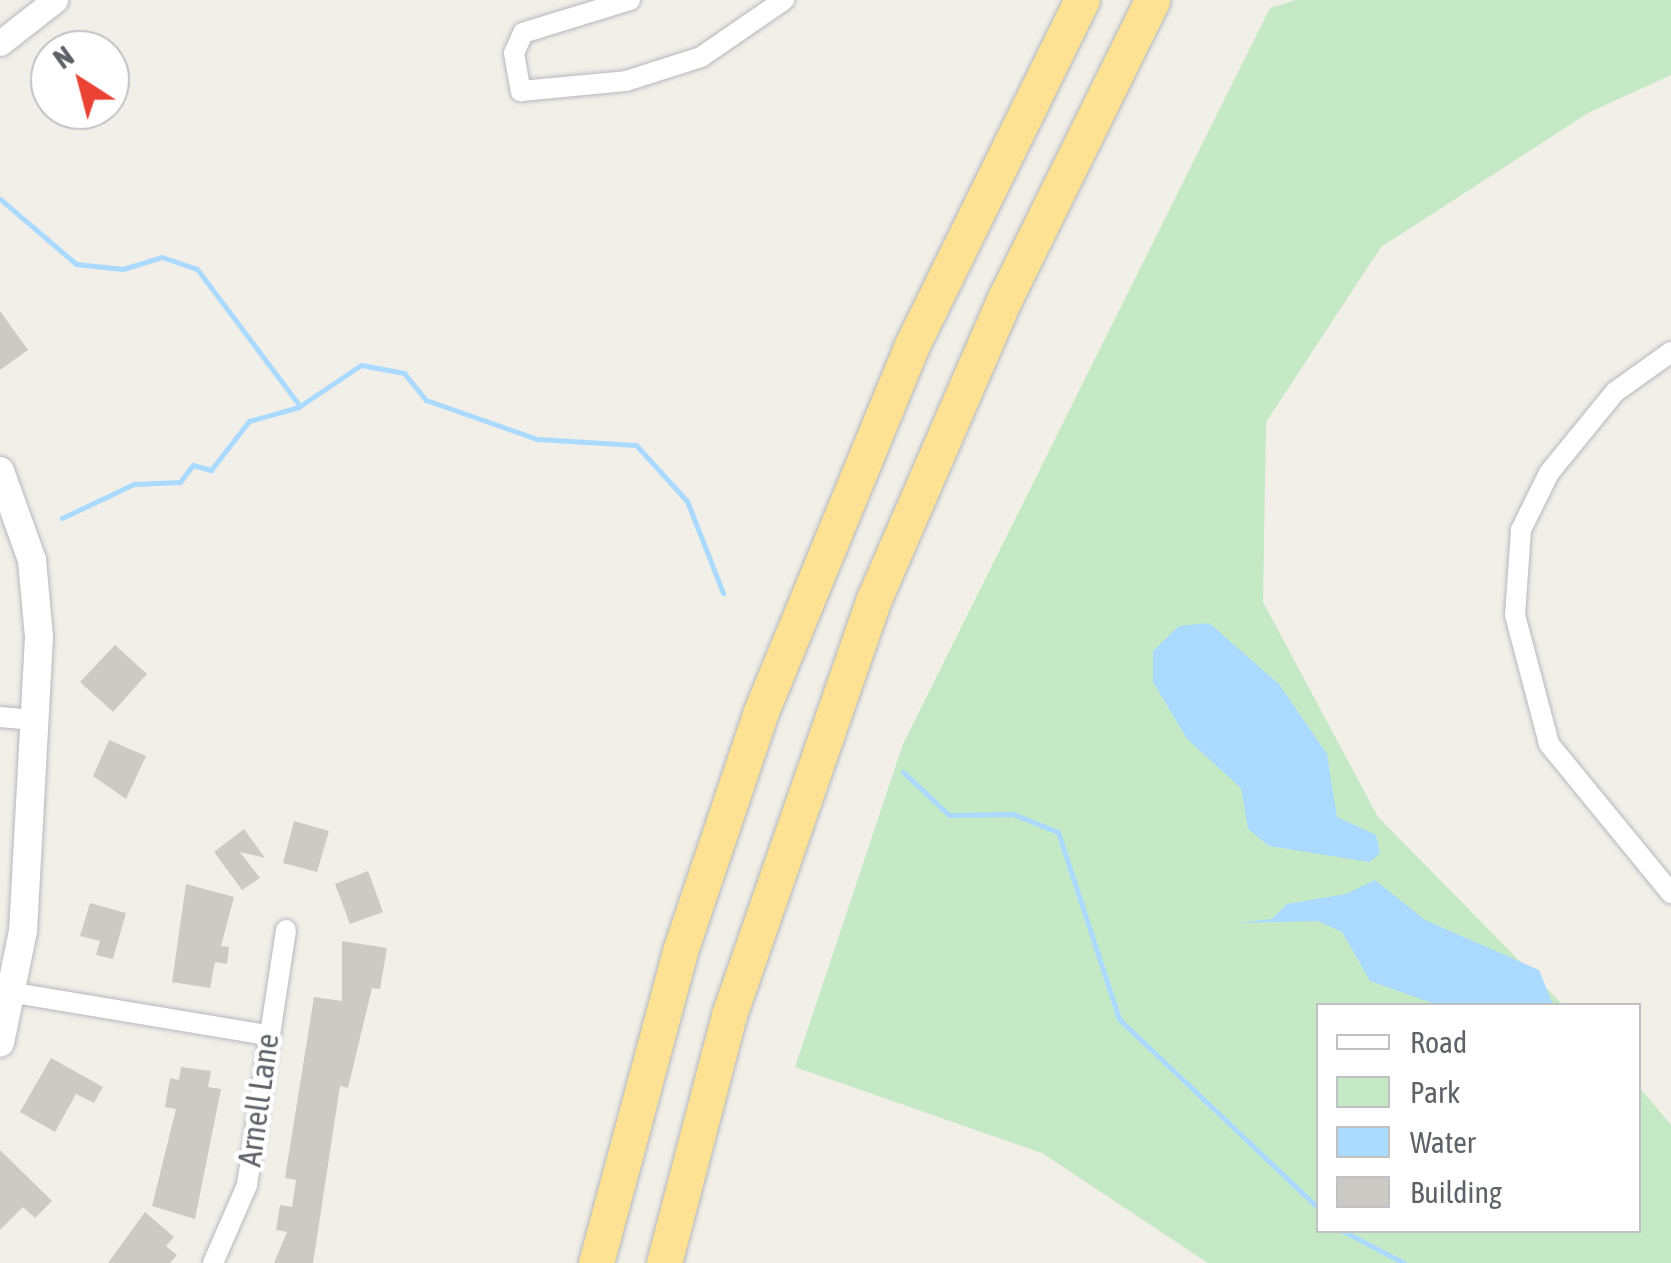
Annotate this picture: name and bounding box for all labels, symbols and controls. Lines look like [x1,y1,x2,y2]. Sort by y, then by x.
north arrow [30,30,130,130]
text: N [47,40,80,75]
legend [1316,1003,1641,1233]
text: Road [1410,1025,1467,1059]
street label: Arnell Lane [231,1031,287,1169]
text: Park [1410,1075,1460,1109]
text: Water [1410,1125,1476,1159]
text: Building [1410,1175,1502,1209]

